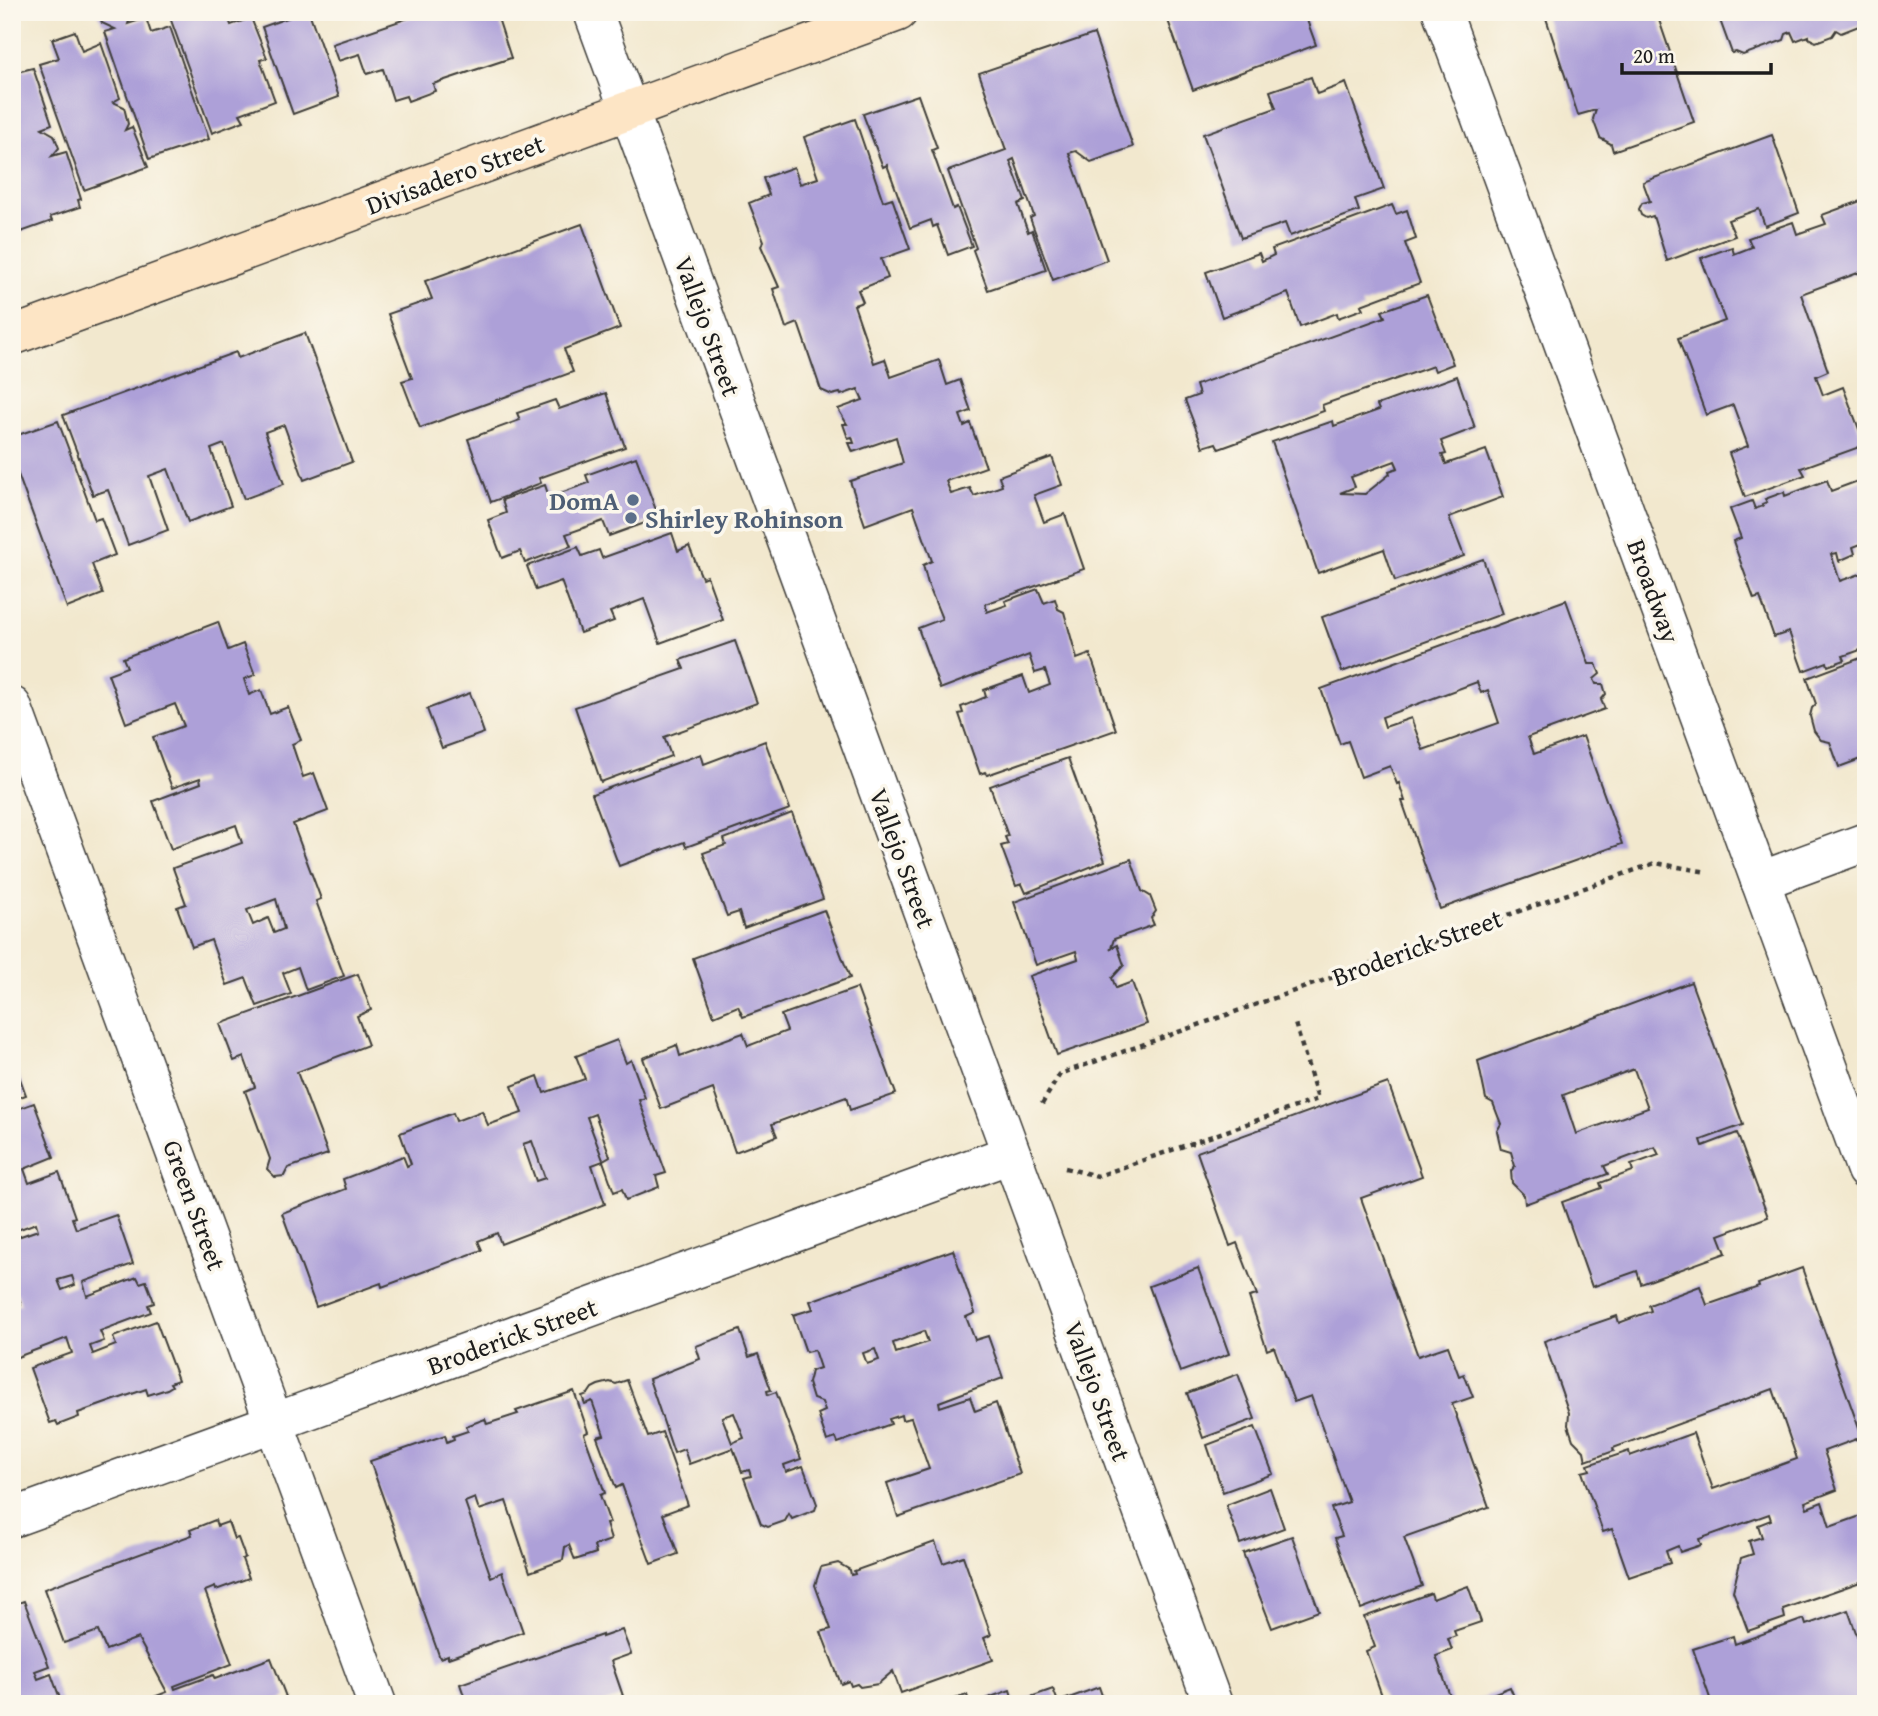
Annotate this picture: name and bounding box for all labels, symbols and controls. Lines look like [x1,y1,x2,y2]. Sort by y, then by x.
scale bar [1622,32,1771,76]
text: 20 m [1633,40,1675,71]
street label: Divisadero Street [360,124,550,224]
street label: Vallejo Street [665,251,751,401]
place label: DomA [549,481,619,520]
marker: DomA [625,492,641,508]
place label: Shirley Rohinson [645,499,844,538]
marker: Shirley Rohinson [623,510,639,526]
street label: Broadway [1617,534,1691,648]
street label: Vallejo Street [860,783,946,933]
street label: Broderick Street [1327,898,1507,996]
street label: Green Street [153,1134,237,1276]
street label: Broderick Street [422,1287,602,1385]
street label: Vallejo Street [1055,1316,1141,1466]

